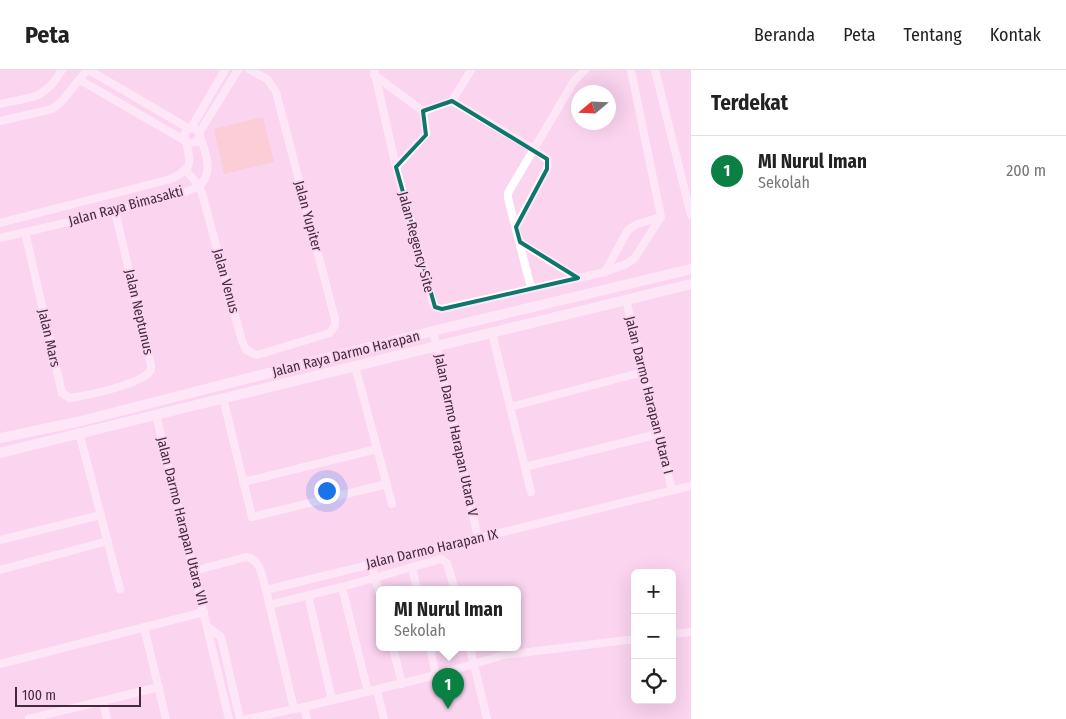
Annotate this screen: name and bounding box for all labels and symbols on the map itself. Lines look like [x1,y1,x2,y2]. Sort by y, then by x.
north arrow [571,85,616,130]
street label: Jalan Yupiter [290,179,326,253]
street label: Jalan Raya Bimasakti [67,183,185,229]
street label: Jalan Regency Site [394,190,438,294]
street label: Jalan Venus [209,247,243,315]
street label: Jalan Neptunus [121,268,157,356]
street label: Jalan Mars [34,307,64,369]
street label: Jalan Darmo Harapan Utara I [621,314,677,476]
street label: Jalan Raya Darmo Harapan [270,327,422,381]
street label: Jalan Darmo Harapan Utara V [430,352,482,519]
street label: Jalan Darmo Harapan Utara VII [153,435,211,607]
your location [314,478,340,504]
street label: Jalan Darmo Harapan IX [364,526,500,572]
pin: 1 [432,668,464,709]
scale bar [15,684,141,707]

